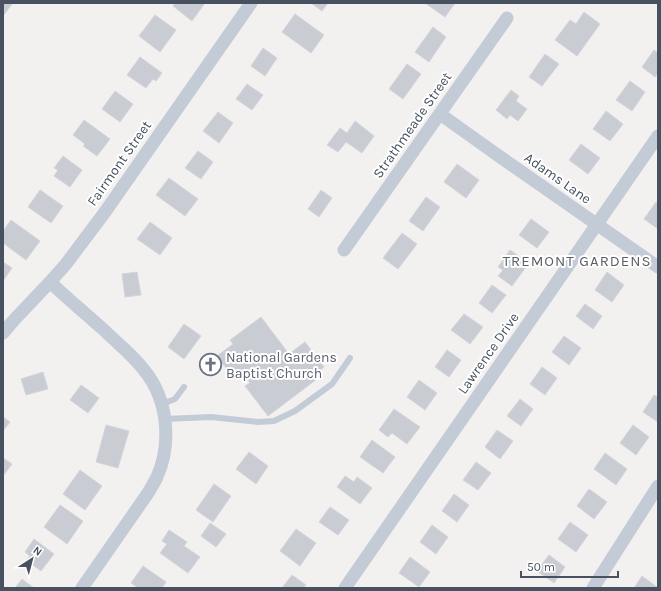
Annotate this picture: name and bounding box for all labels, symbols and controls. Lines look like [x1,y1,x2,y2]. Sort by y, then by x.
street label: Strathmeade Street [369,69,455,182]
street label: Fairmont Street [84,117,155,209]
street label: Adams Lane [521,149,594,208]
district label: TREMONT GARDENS [503,252,651,270]
street label: Lawrence Drive [454,309,523,397]
place label: National Gardens Baptist Church [226,349,337,382]
church icon: National Gardens Baptist Church [198,352,224,378]
north arrow [12,539,52,579]
text: N [31,544,45,559]
scale bar [521,553,618,579]
text: 50 m [527,560,555,574]

